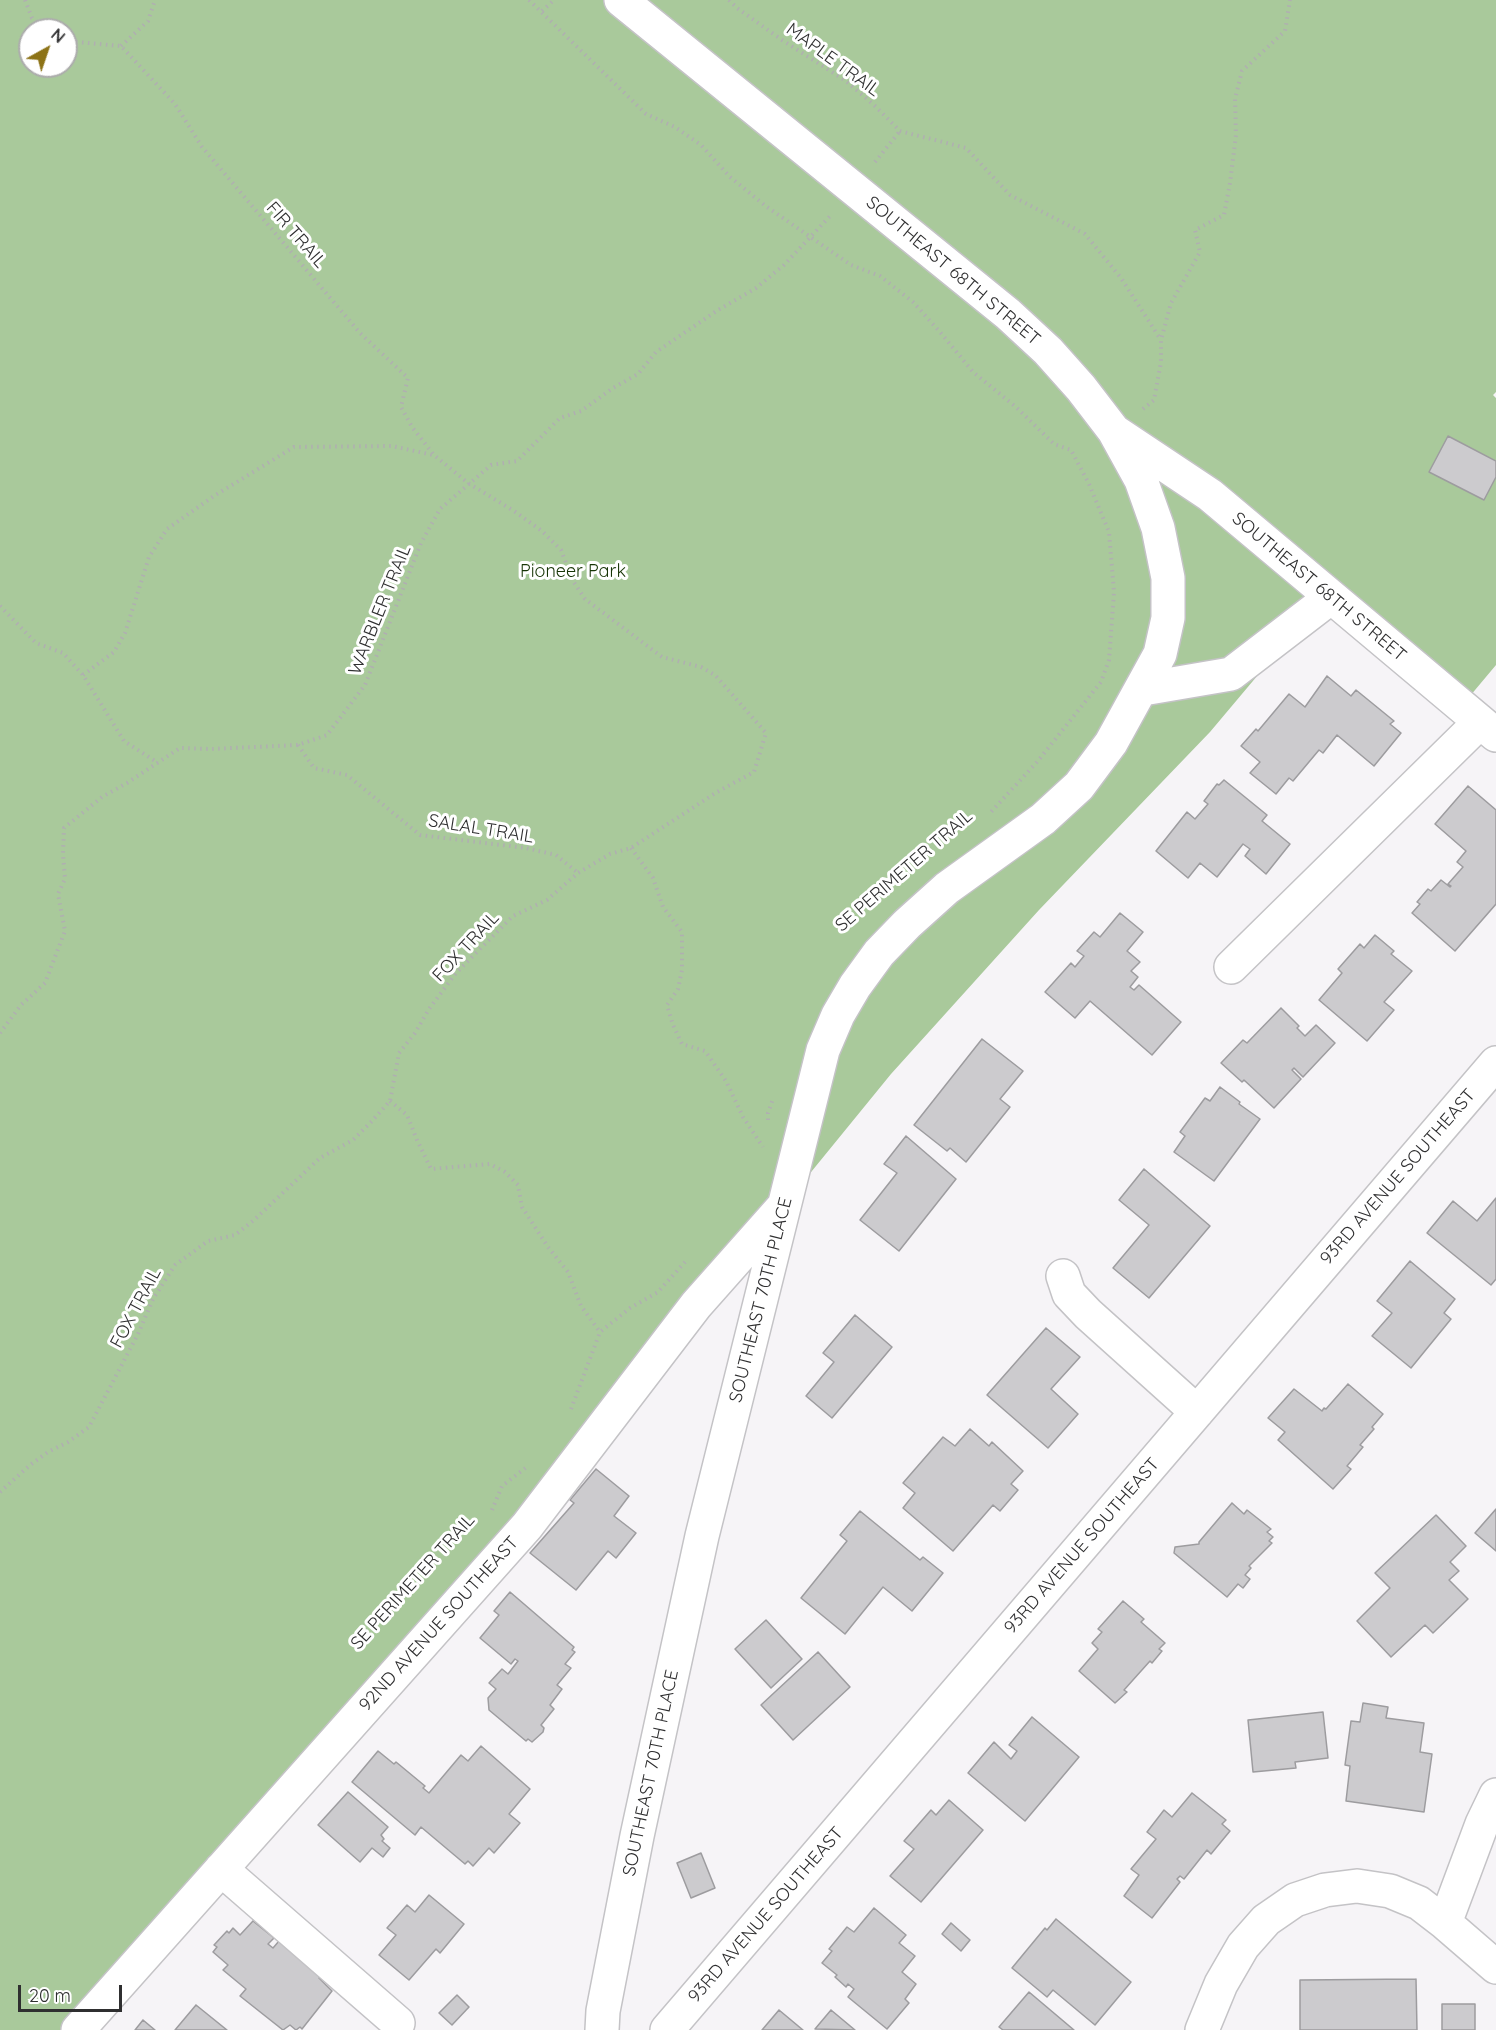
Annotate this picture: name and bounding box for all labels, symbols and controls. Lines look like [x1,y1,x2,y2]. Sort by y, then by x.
north arrow [18,18,78,78]
street label: MAPLE TRAIL [782,19,884,101]
text: N [47,24,69,47]
street label: SOUTHEAST 68TH STREET [861,192,1045,350]
street label: FIR TRAIL [262,198,330,272]
street label: SOUTHEAST 68TH STREET [1227,508,1411,666]
street label: WARBLER TRAIL [344,542,416,678]
park label: Pioneer Park [520,561,626,583]
street label: SE PERIMETER TRAIL [831,806,977,936]
street label: SALAL TRAIL [427,810,535,848]
street label: FOX TRAIL [428,908,504,986]
street label: 93RD AVENUE SOUTHEAST [1316,1085,1480,1269]
street label: SOUTHEAST 70TH PLACE [725,1195,797,1405]
street label: FOX TRAIL [106,1264,166,1352]
street label: 93RD AVENUE SOUTHEAST [1000,1454,1164,1638]
street label: SE PERIMETER TRAIL [347,1510,479,1654]
street label: 92ND AVENUE SOUTHEAST [355,1532,523,1716]
street label: SOUTHEAST 70TH PLACE [619,1668,683,1878]
street label: 93RD AVENUE SOUTHEAST [684,1823,848,2007]
scale bar [21,1973,124,2011]
text: 20 m [29,1984,71,2007]

